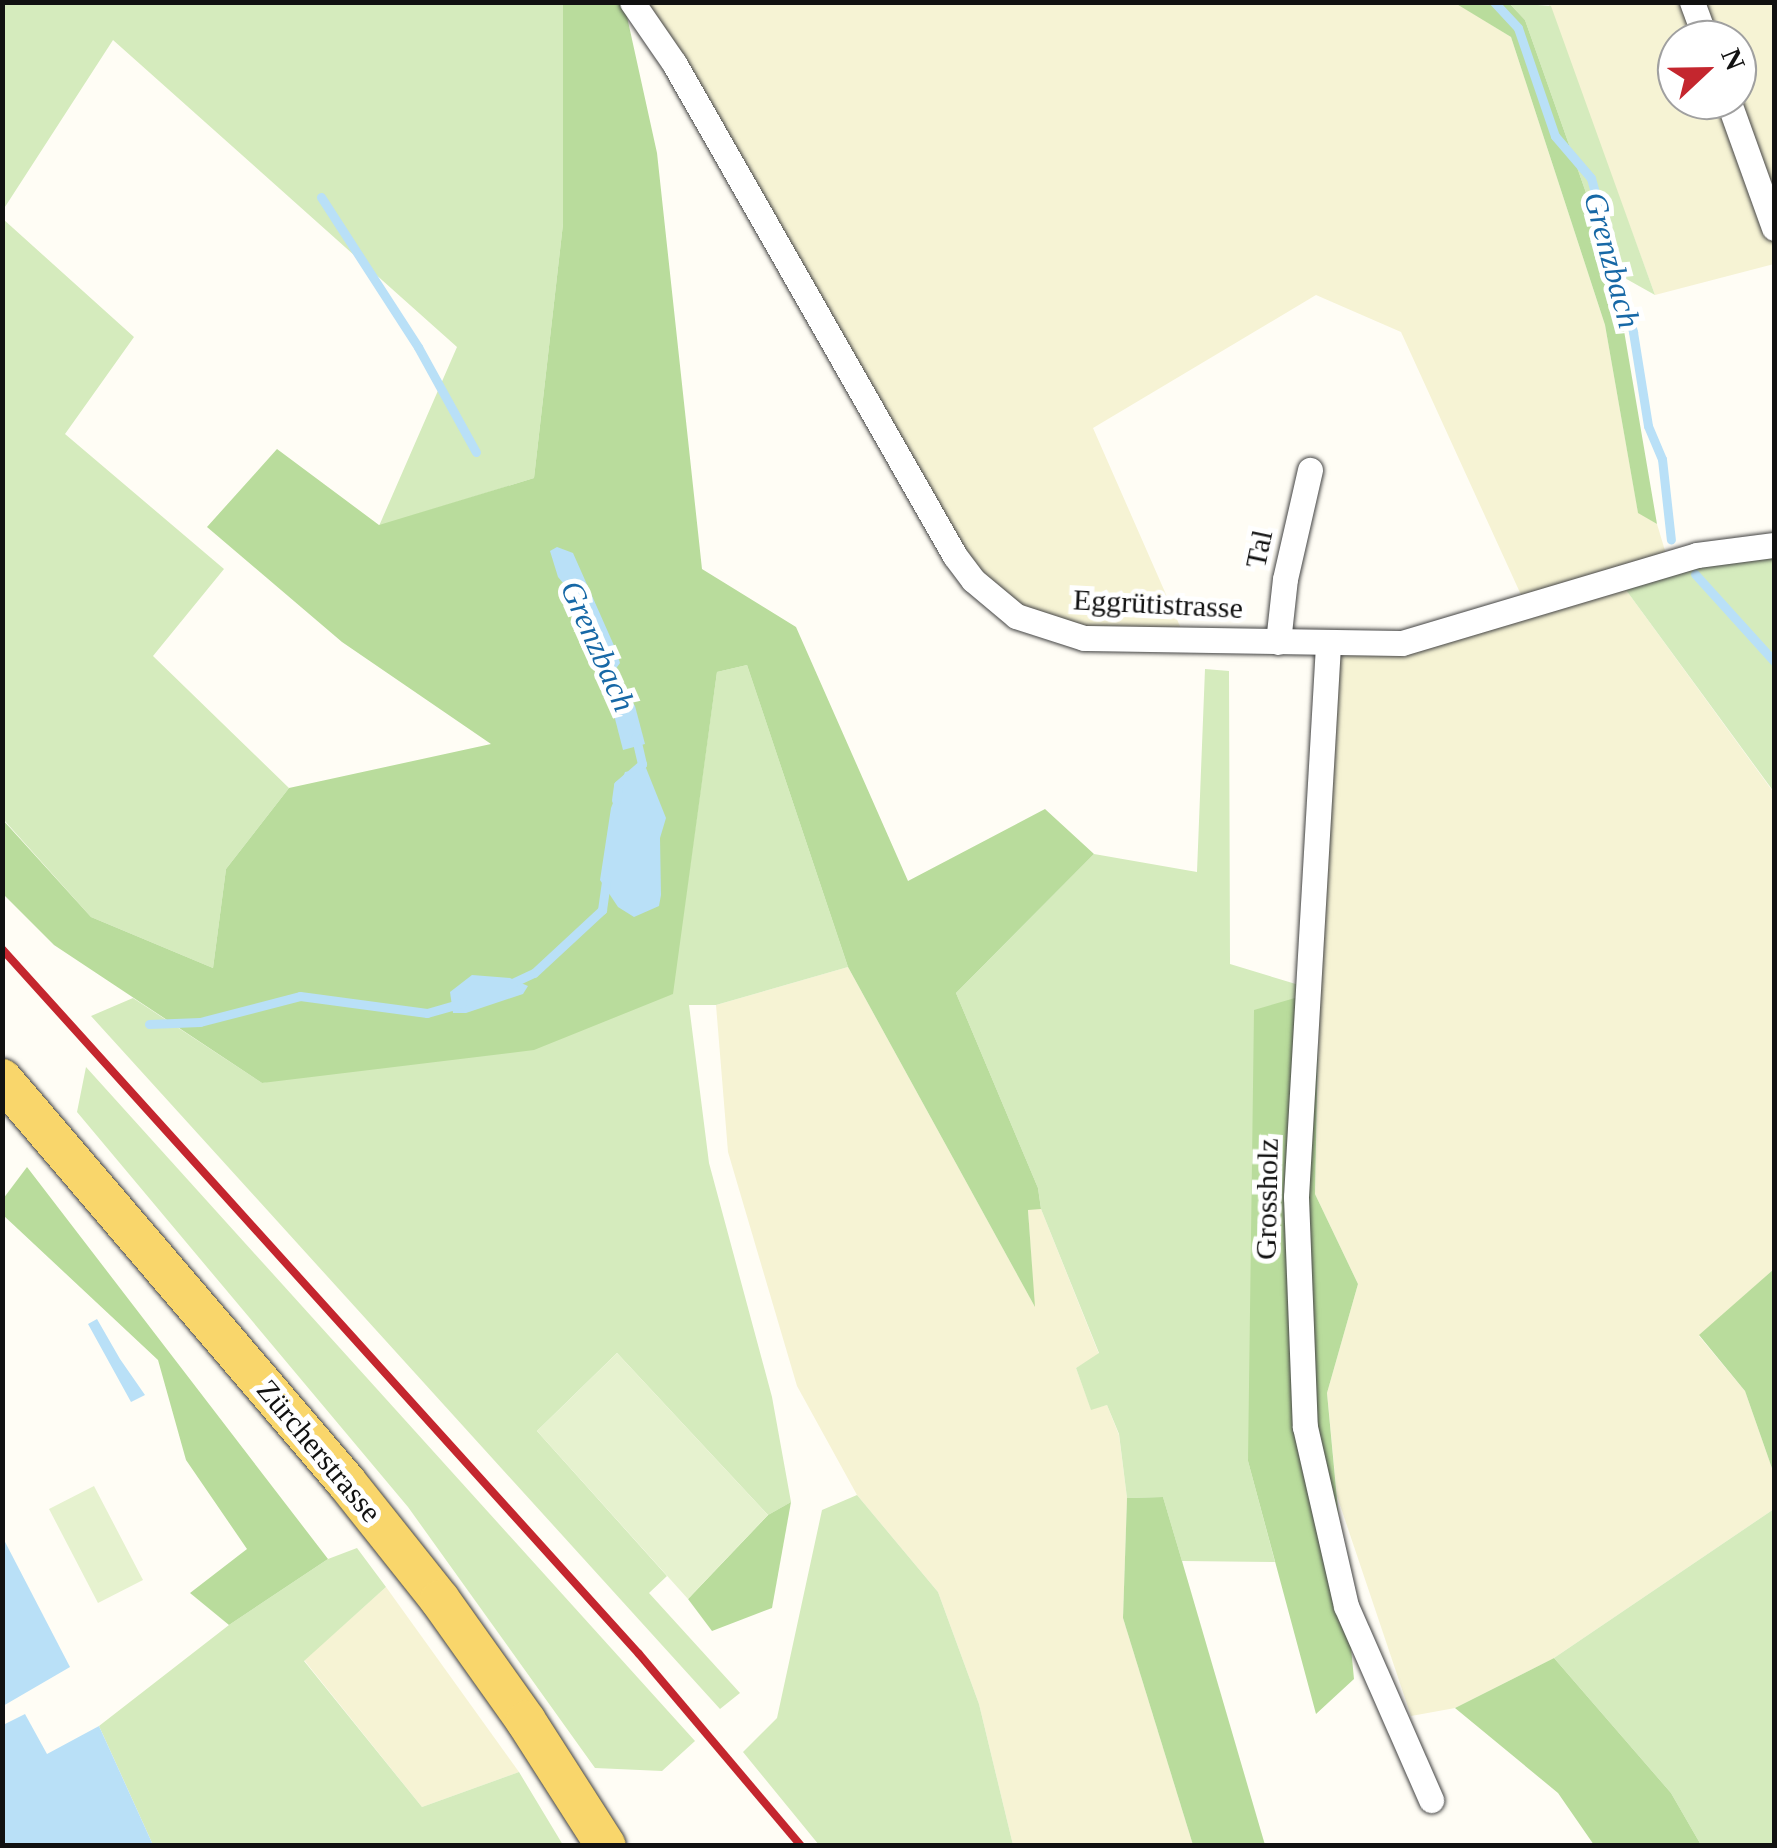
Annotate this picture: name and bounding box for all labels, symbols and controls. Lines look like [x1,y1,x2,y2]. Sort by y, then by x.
north arrow [1657,20,1757,120]
text: N [1715,44,1752,75]
water label: Grenzbach [1575,188,1649,332]
street label: Tal [1237,527,1281,571]
water label: Grenzbach [552,575,644,717]
street label: Eggrütistrasse [1072,582,1244,626]
street label: Grossholz [1248,1138,1286,1260]
street label: Zürcherstrasse [249,1372,389,1530]

